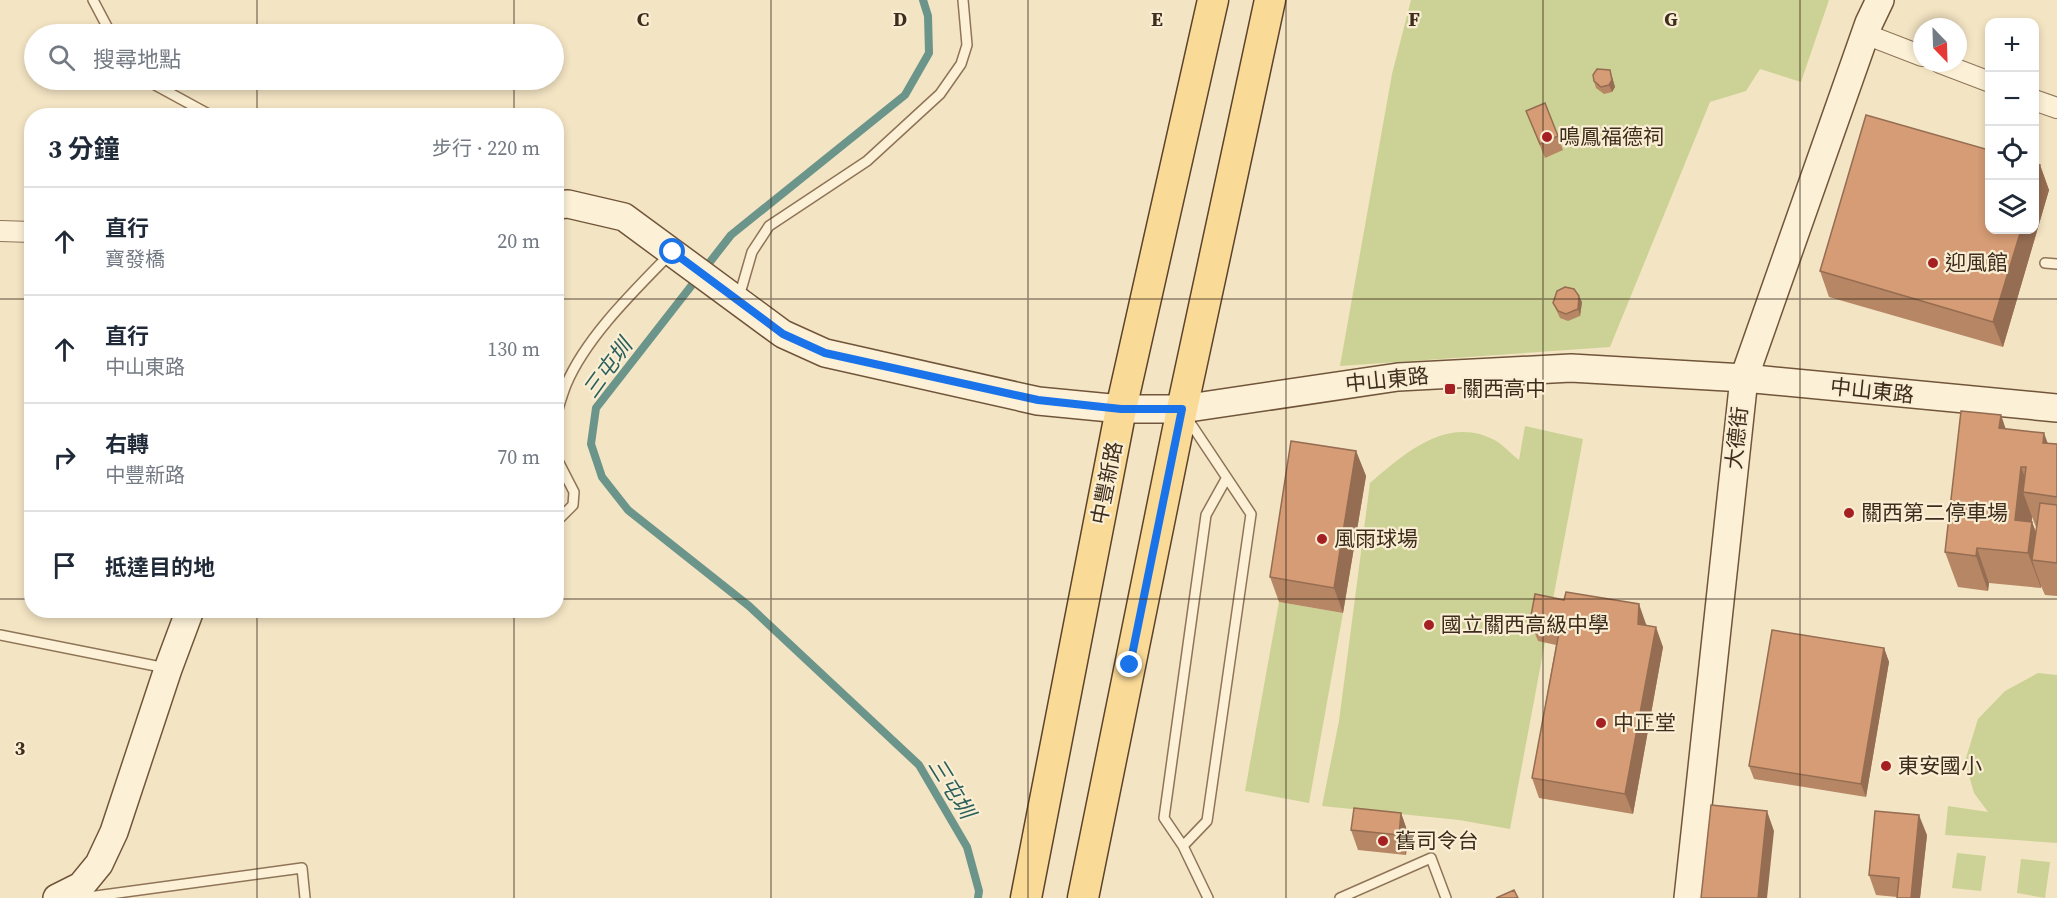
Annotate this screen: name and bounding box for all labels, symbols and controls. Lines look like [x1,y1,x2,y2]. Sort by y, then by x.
text: C [637,5,649,33]
text: D [893,5,907,33]
text: E [1151,5,1163,33]
text: F [1408,5,1420,33]
text: G [1664,5,1678,33]
north arrow [1913,18,1967,72]
map controls [1985,18,2039,234]
button: + [1985,18,2039,72]
search box [24,24,564,90]
icon: search [45,41,78,74]
text: 搜尋地點 [93,44,181,74]
button: − [1985,72,2039,126]
place label: 鳴鳳福德祠 [1559,122,1664,151]
button: locate [1985,126,2039,180]
marker: 鳴鳳福德祠 [1540,130,1554,144]
text: 3 分鐘 [48,131,120,167]
text: 步行 · 220 m [432,134,540,162]
button: layers [1985,180,2039,234]
text: 直行 [105,213,149,243]
icon: ahead [48,225,81,258]
text: 20 m [497,227,540,255]
route start [659,238,685,264]
text: 寶發橋 [105,245,165,273]
place label: 迎風館 [1945,248,2008,277]
marker: 迎風館 [1926,256,1940,270]
text: 直行 [105,321,149,351]
water label: 三屯圳 [575,330,640,404]
icon: ahead [48,333,81,366]
text: 130 m [487,335,540,363]
text: 中山東路 [105,353,185,381]
street label: 中山東路 [1344,361,1430,398]
street label: 中山東路 [1829,372,1915,409]
place label: 關西高中 [1462,374,1546,403]
marker: 關西高中 [1443,382,1457,396]
street label: 大德街 [1719,405,1754,471]
text: 右轉 [105,429,149,459]
street label: 中豐新路 [1084,439,1129,527]
icon: right [48,441,81,474]
text: 70 m [497,443,540,471]
text: 中豐新路 [105,461,185,489]
place label: 關西第二停車場 [1861,498,2008,527]
marker: 關西第二停車場 [1842,506,1856,520]
place label: 風雨球場 [1334,524,1418,553]
marker: 風雨球場 [1315,532,1329,546]
icon: arrive [48,549,81,582]
text: 抵達目的地 [105,552,215,582]
place label: 國立關西高級中學 [1441,610,1609,639]
marker: 國立關西高級中學 [1422,618,1436,632]
route end [1116,651,1142,677]
place label: 中正堂 [1613,708,1676,737]
marker: 中正堂 [1594,716,1608,730]
text: 3 [15,734,26,762]
place label: 東安國小 [1898,751,1982,780]
water label: 三屯圳 [922,752,984,826]
marker: 東安國小 [1879,759,1893,773]
place label: 舊司令台 [1395,826,1479,855]
marker: 舊司令台 [1376,834,1390,848]

